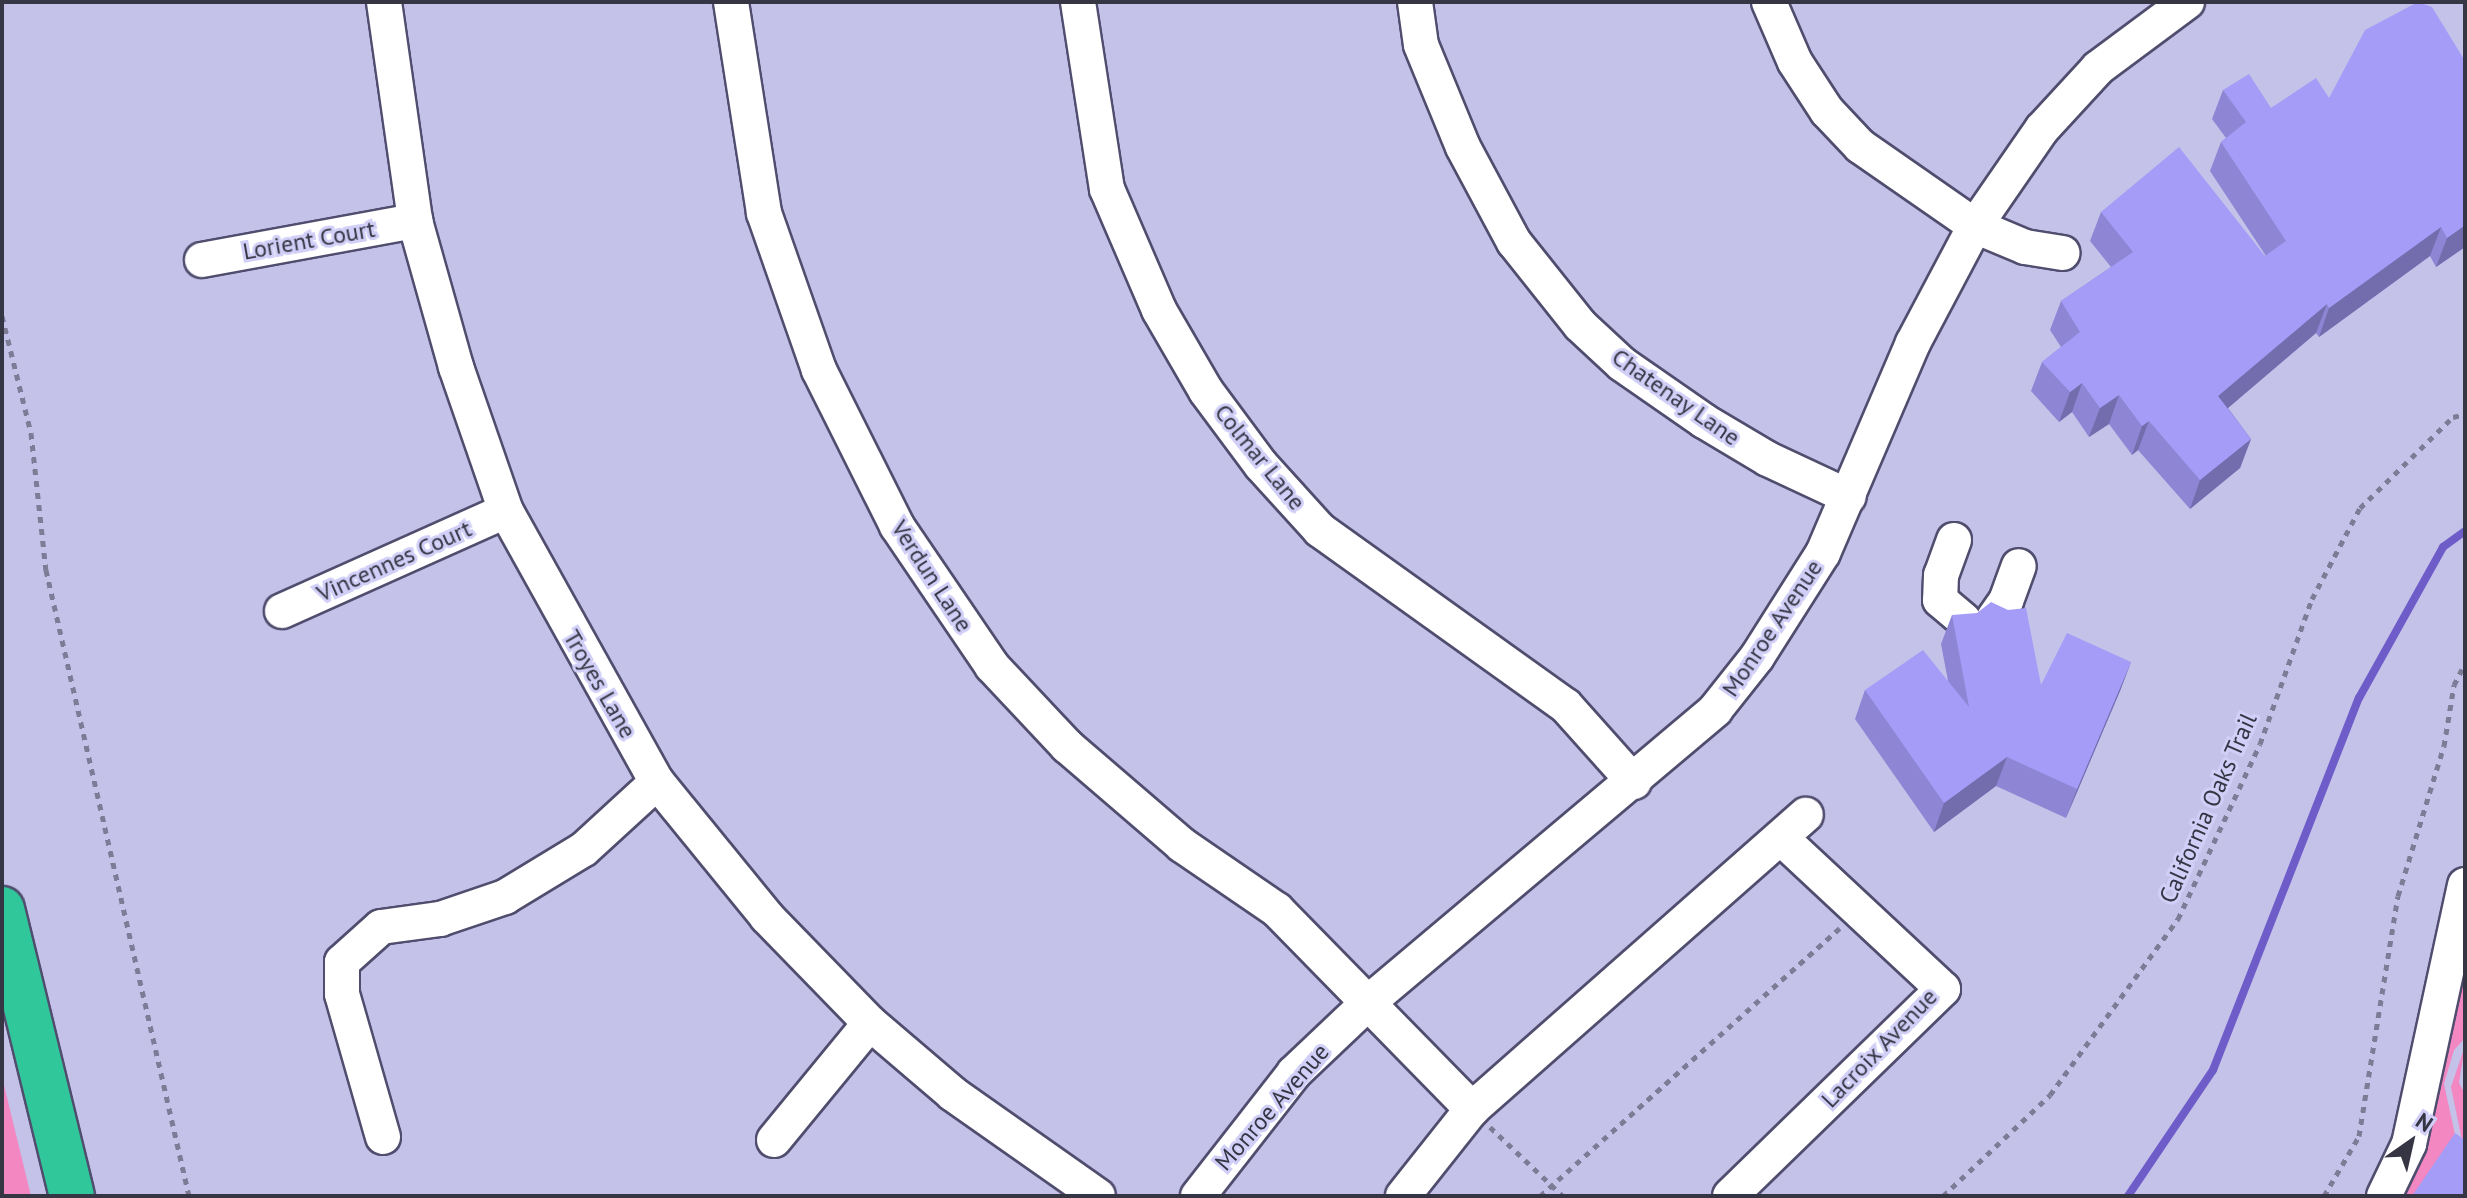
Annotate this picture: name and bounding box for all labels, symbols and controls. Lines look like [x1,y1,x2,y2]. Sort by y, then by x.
street label: Lorient Court [241,214,377,266]
street label: Chatenay Lane [1606,342,1746,452]
street label: Colmar Lane [1209,398,1311,516]
street label: Vincennes Court [312,514,476,608]
street label: Verdun Lane [885,515,979,637]
street label: Monroe Avenue [1715,554,1829,702]
street label: Troyes Lane [557,625,643,743]
street label: California Oaks Trail [2153,708,2263,908]
street label: Lacroix Avenue [1815,982,1943,1114]
street label: Monroe Avenue [1209,1037,1335,1177]
north arrow [2371,1102,2451,1182]
text: N [2411,1106,2438,1138]

